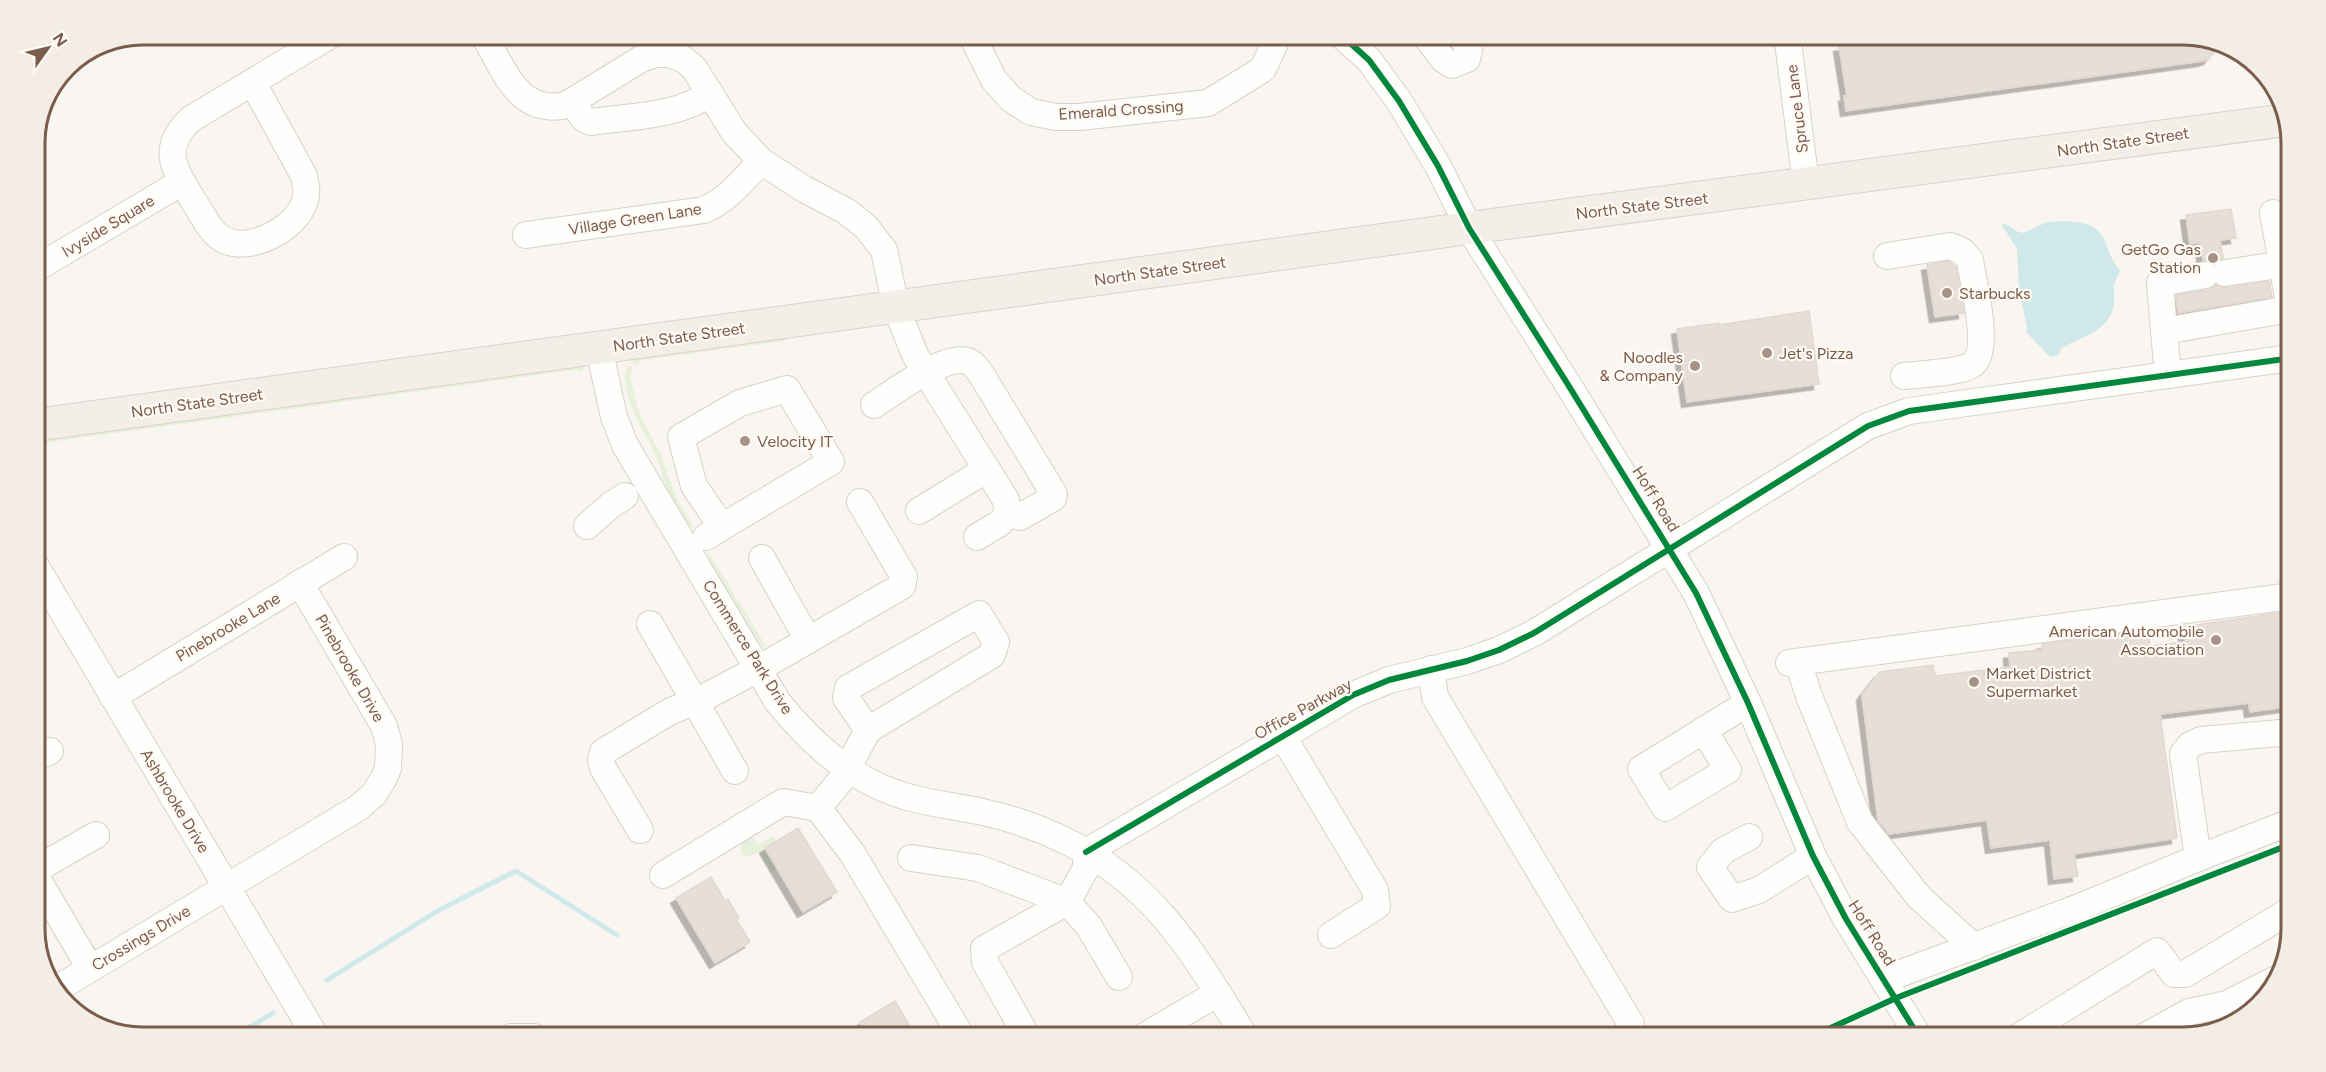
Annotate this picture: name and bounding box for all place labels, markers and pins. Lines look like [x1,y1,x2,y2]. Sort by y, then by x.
place label: GetGo Gas Station [2121,240,2201,277]
marker: GetGo Gas Station [2206,251,2220,265]
place label: Starbucks [1959,284,2031,303]
marker: Starbucks [1940,286,1954,300]
place label: Jet's Pizza [1779,344,1853,363]
marker: Jet's Pizza [1760,346,1774,360]
place label: Noodles & Company [1599,348,1684,385]
marker: Noodles & Company [1688,359,1702,373]
place label: Velocity IT [757,432,833,451]
marker: Velocity IT [738,434,752,448]
place label: American Automobile Association [2049,622,2204,659]
marker: American Automobile Association [2209,633,2223,647]
place label: Market District Supermarket [1986,664,2091,701]
marker: Market District Supermarket [1967,675,1981,689]

